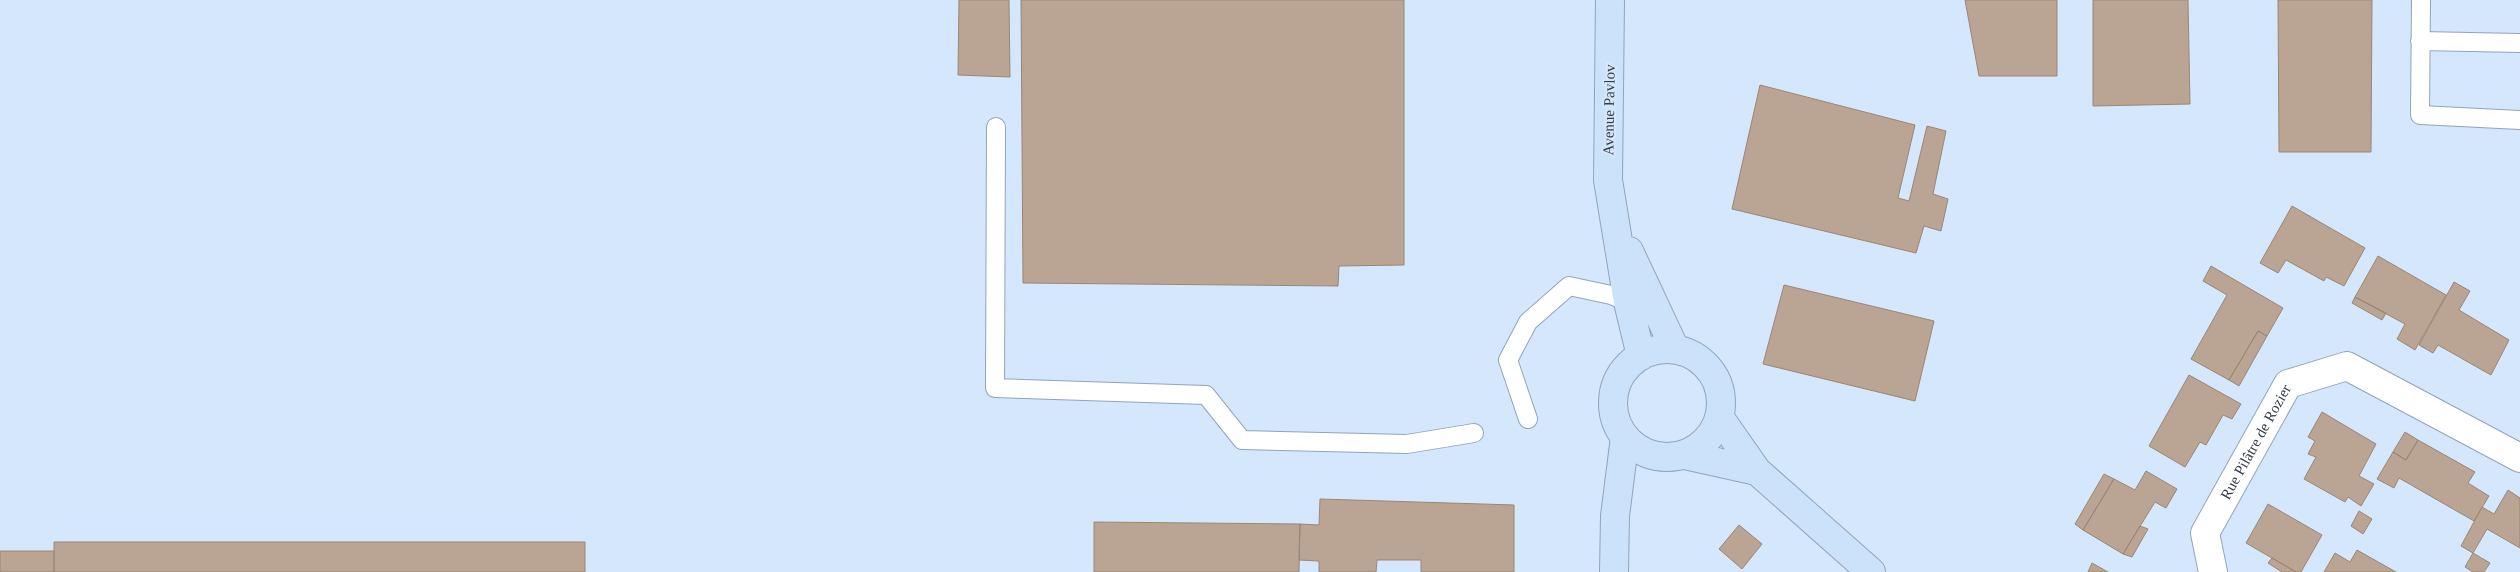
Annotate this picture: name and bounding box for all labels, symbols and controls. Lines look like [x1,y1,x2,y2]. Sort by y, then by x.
street label: Avenue Pavlov [1600,64,1618,156]
street label: Rue Pilâtre de Rozier [2217,382,2294,502]

